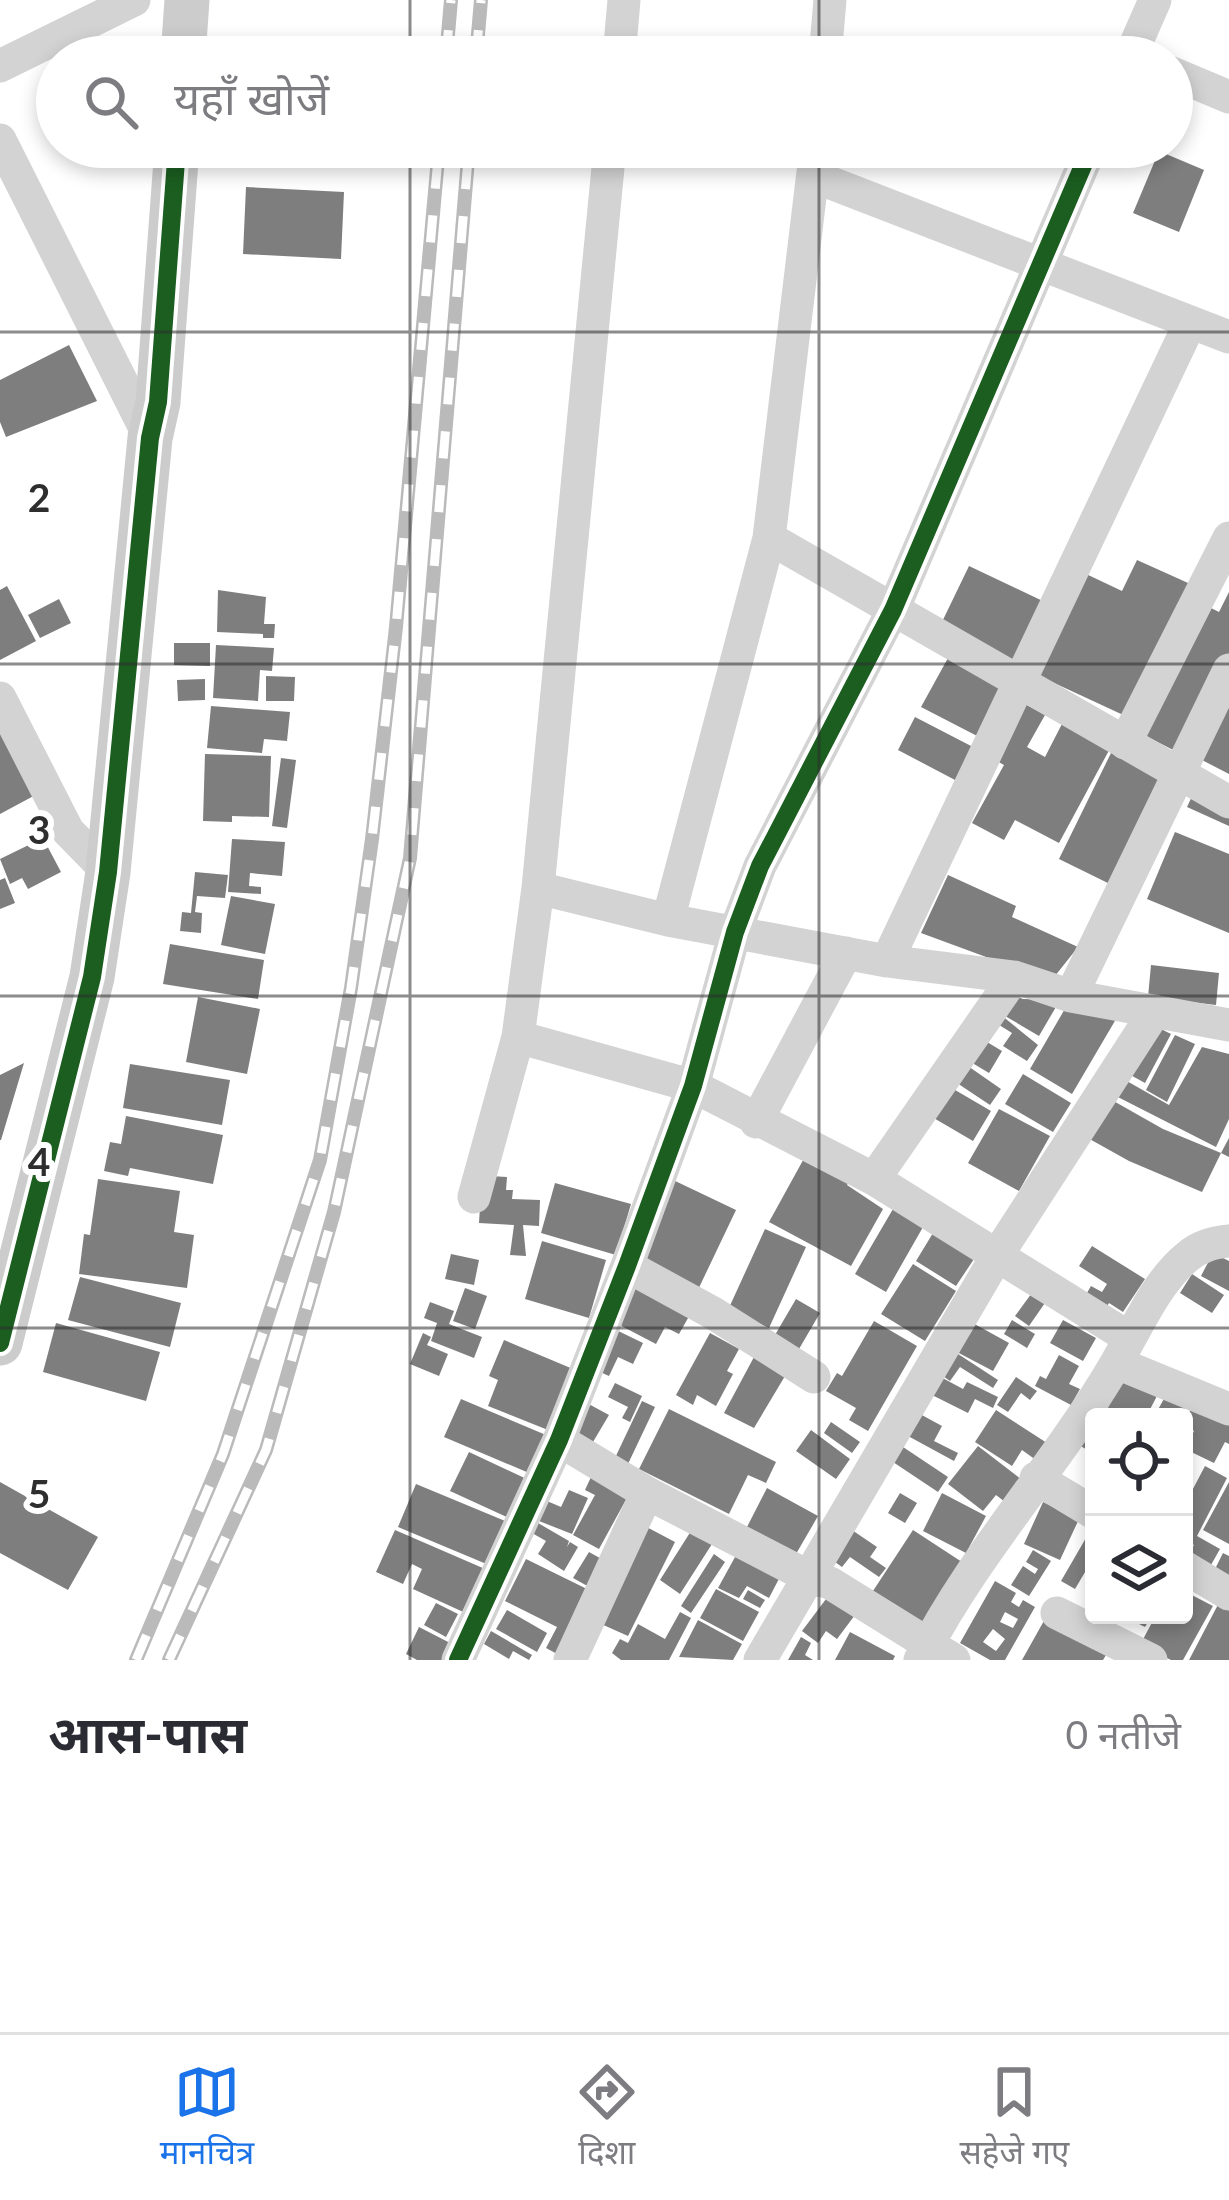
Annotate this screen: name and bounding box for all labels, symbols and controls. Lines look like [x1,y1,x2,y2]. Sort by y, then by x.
search box [36,36,1193,168]
icon: search [78,69,144,135]
text: यहाँ खोजें [174,71,329,125]
text: 2 [28,474,50,520]
text: 3 [28,806,50,852]
text: 4 [28,1138,50,1184]
map controls [1085,1408,1193,1624]
button: locate [1085,1408,1193,1516]
text: 5 [28,1470,50,1516]
button: layers [1085,1516,1193,1624]
text: आस-पास [48,1703,247,1764]
text: 0 नतीजे [1065,1711,1181,1757]
tab: मानचित्र [160,2059,254,2177]
tab: दिशा [574,2059,640,2177]
tab: सहेजे गए [960,2059,1069,2177]

